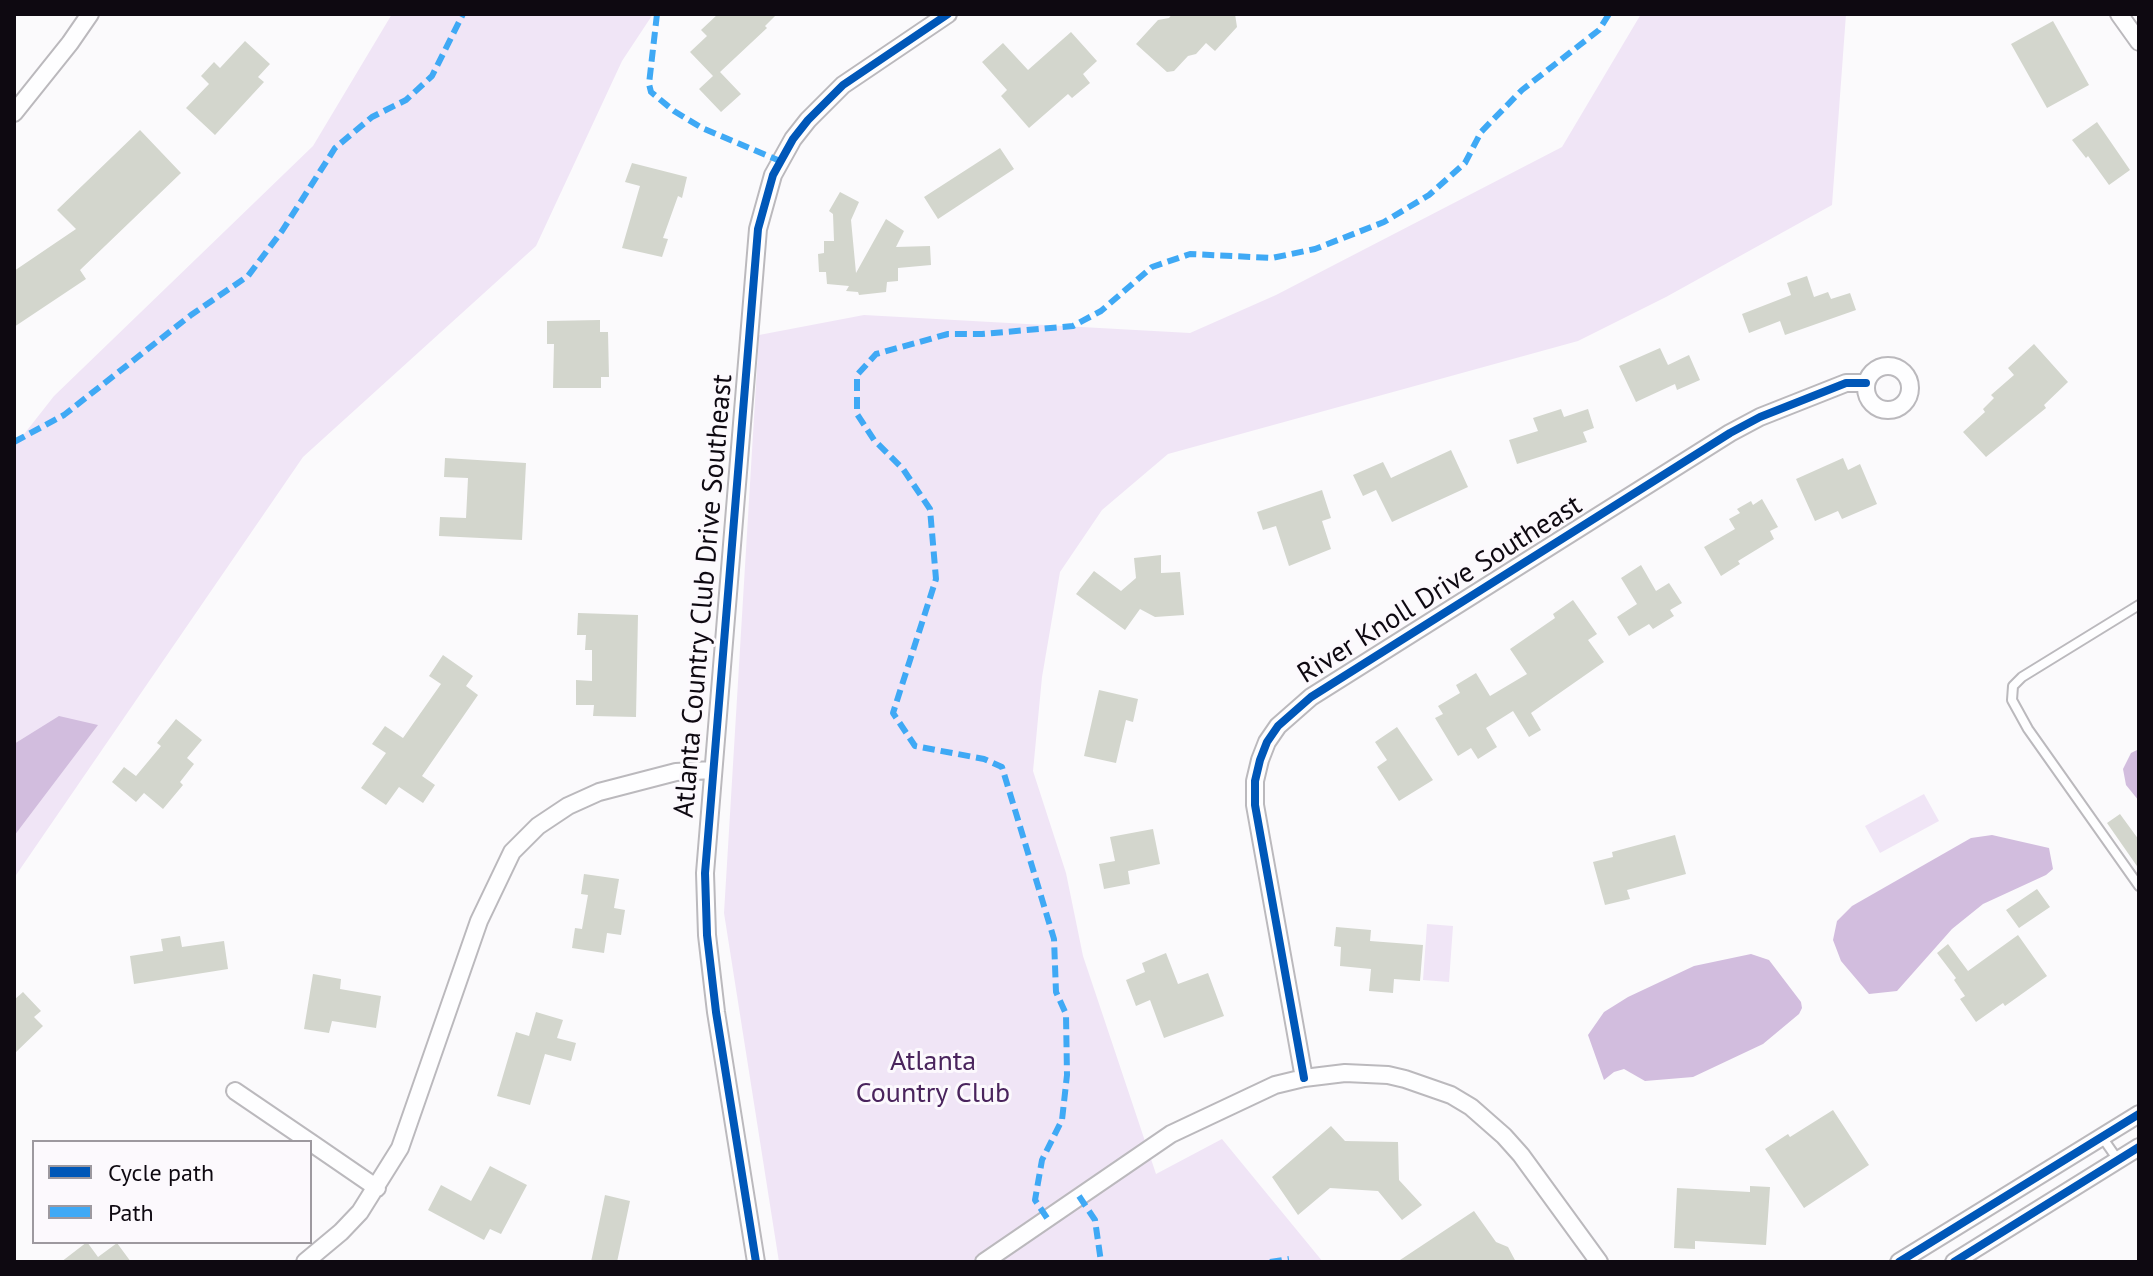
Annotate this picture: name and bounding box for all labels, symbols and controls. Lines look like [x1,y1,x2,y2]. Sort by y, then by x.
street label: Atlanta Country Club Drive Southeast [668,373,740,819]
street label: River Knoll Drive Southeast [1292,489,1588,691]
park label: Atlanta Country Club [856,1045,1010,1111]
legend [32,1140,312,1244]
text: Cycle path [108,1157,214,1188]
text: Path [108,1197,154,1228]

